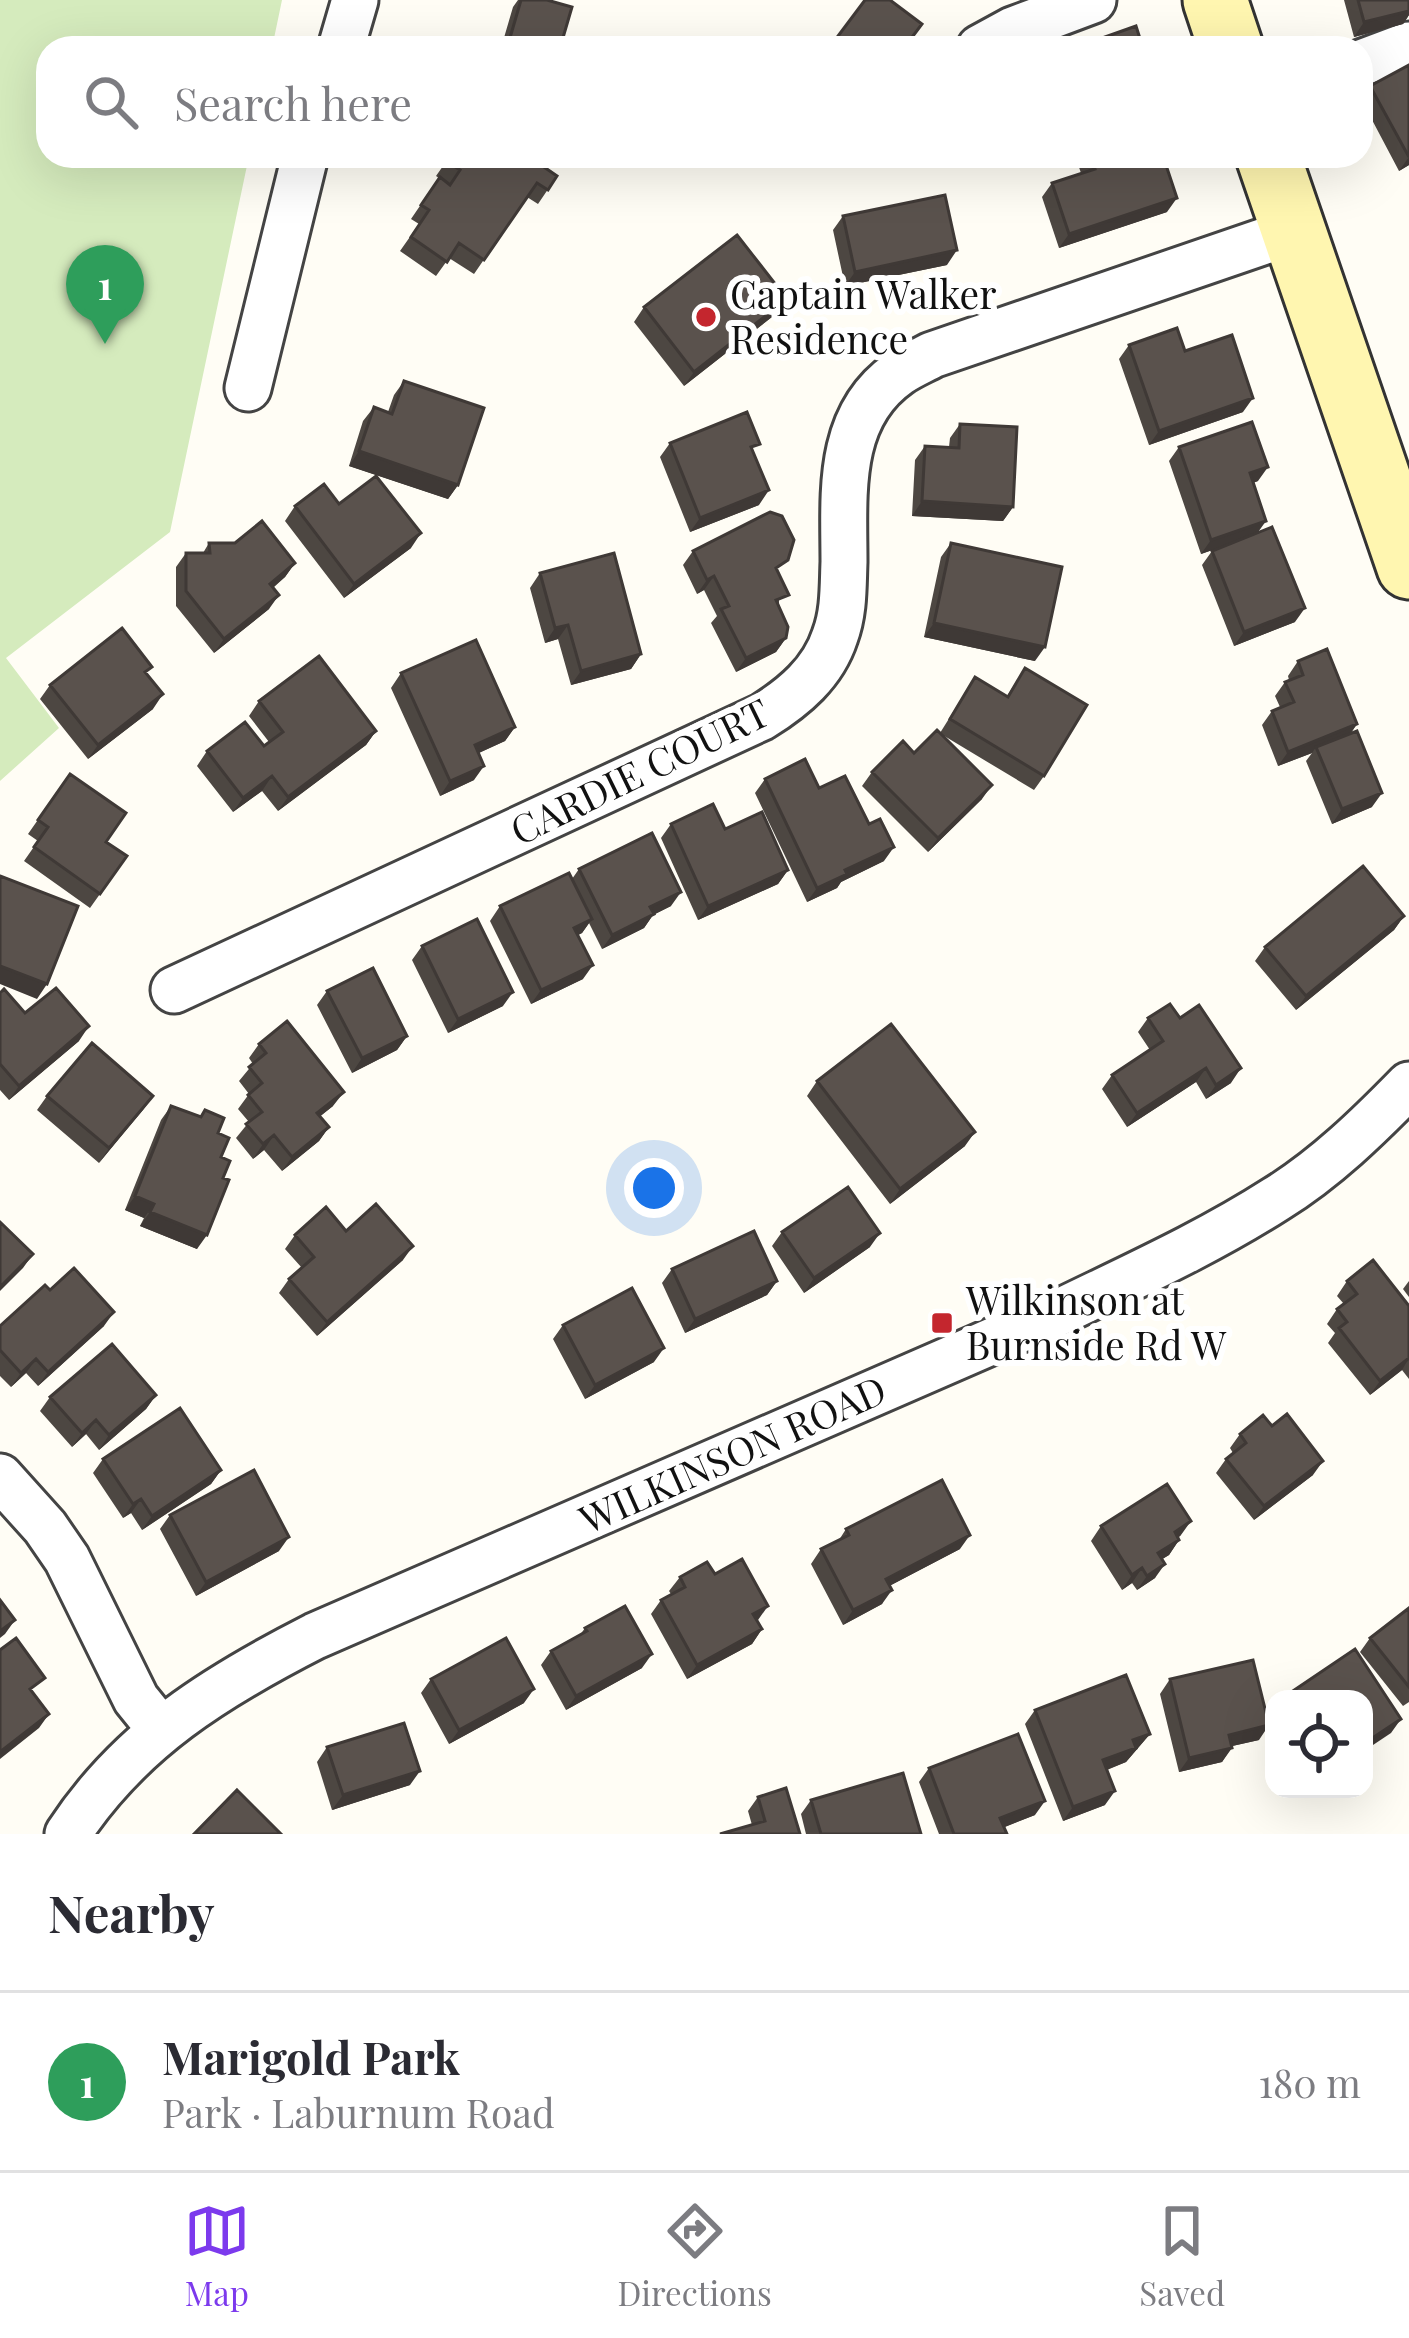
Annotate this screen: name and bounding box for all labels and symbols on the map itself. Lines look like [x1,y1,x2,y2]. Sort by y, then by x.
pin: 1 [66,245,144,344]
place label: Captain Walker Residence [730,267,997,364]
marker: Captain Walker Residence [693,304,719,330]
street label: CARDIE COURT [501,685,777,855]
your location [624,1158,684,1218]
place label: Wilkinson at Burnside Rd W [965,1273,1227,1370]
marker: Wilkinson at Burnside Rd W [929,1310,955,1336]
street label: WILKINSON ROAD [570,1362,894,1544]

